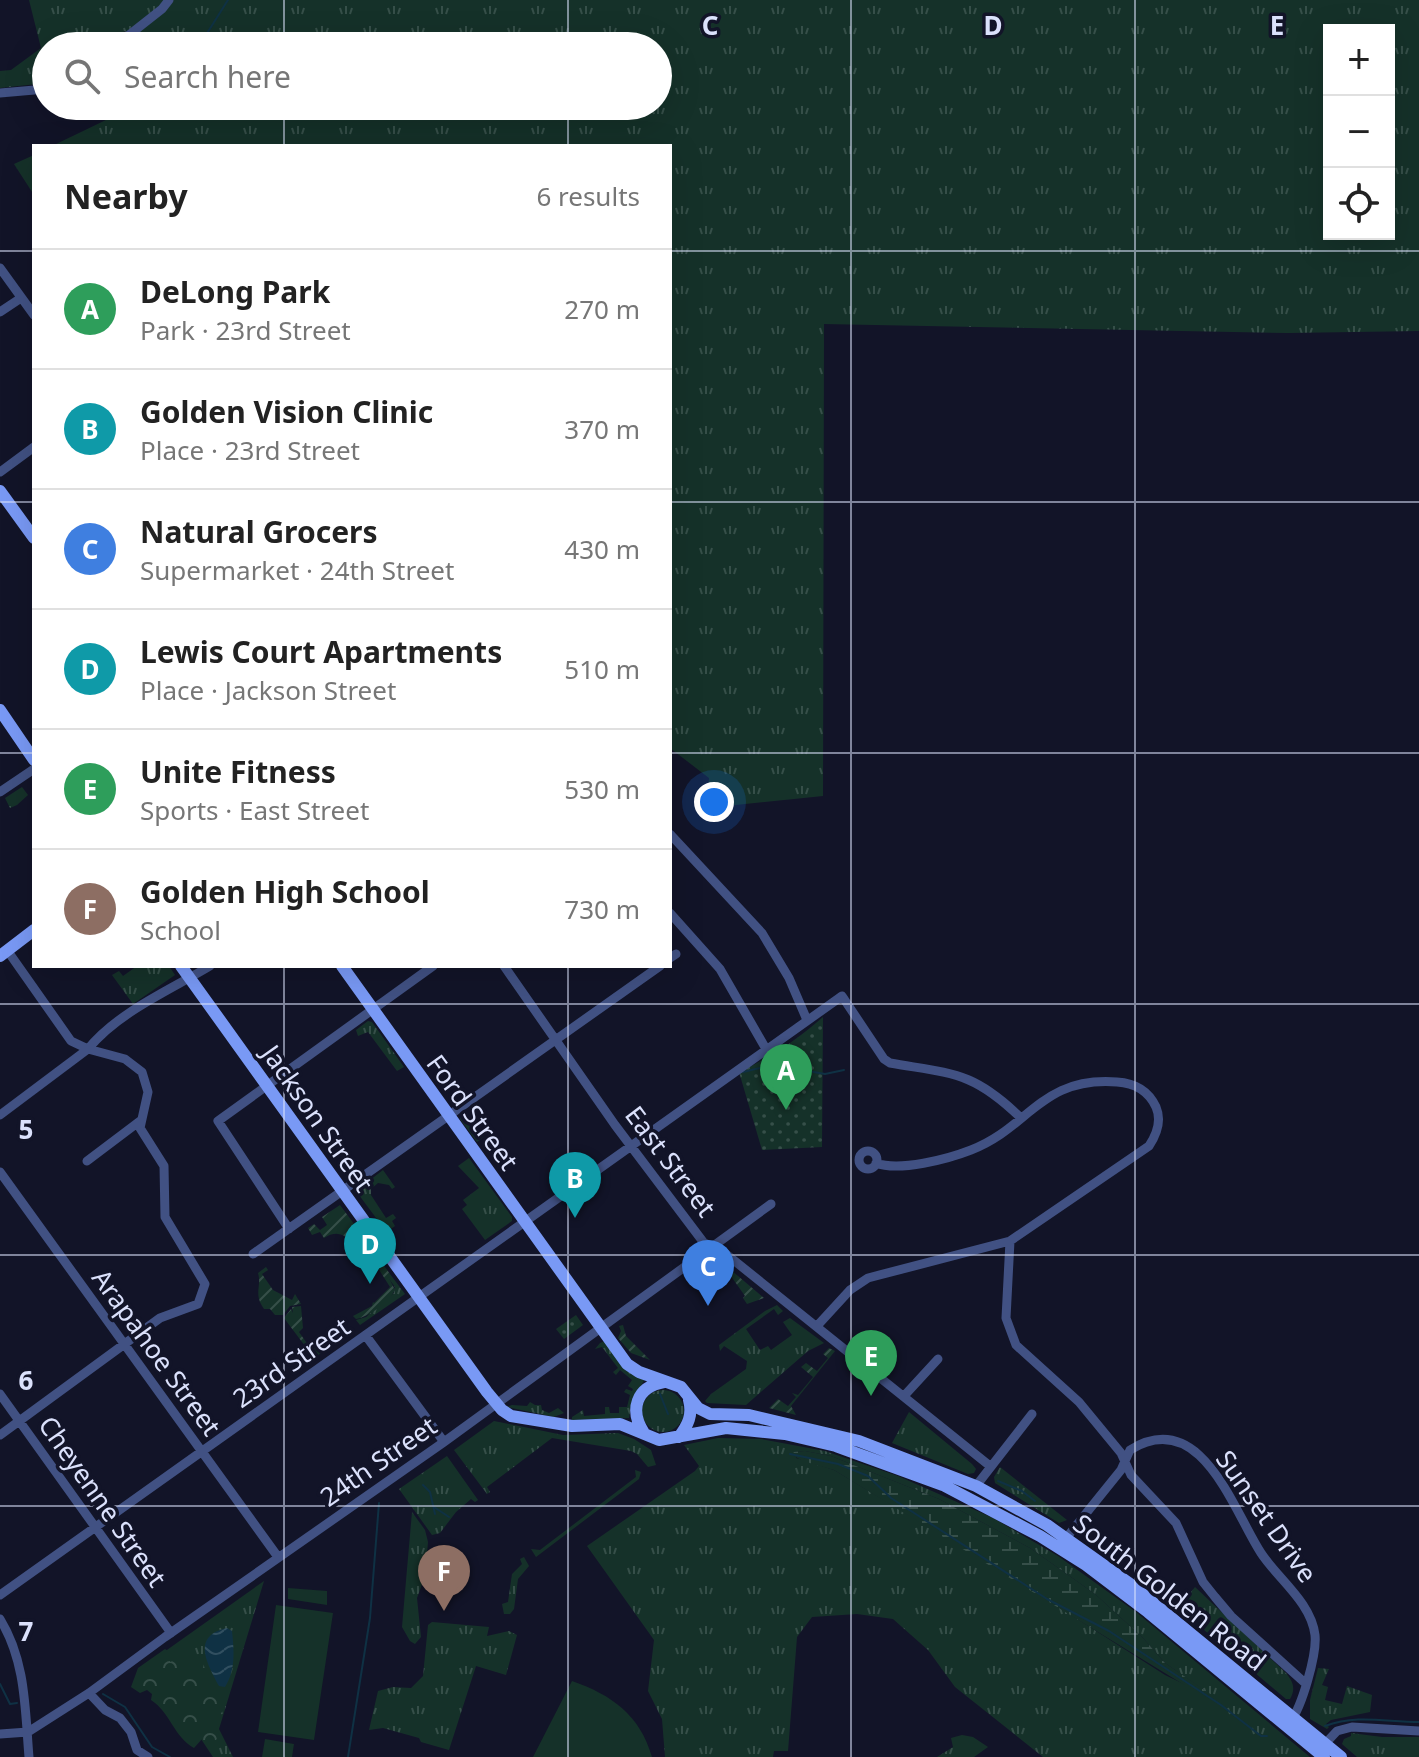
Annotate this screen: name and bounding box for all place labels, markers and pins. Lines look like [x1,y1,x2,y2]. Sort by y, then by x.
pin: A [760,1044,812,1110]
pin: B [549,1152,601,1218]
pin: D [344,1218,396,1284]
pin: C [682,1240,734,1306]
pin: E [845,1330,897,1396]
pin: F [418,1545,470,1611]

